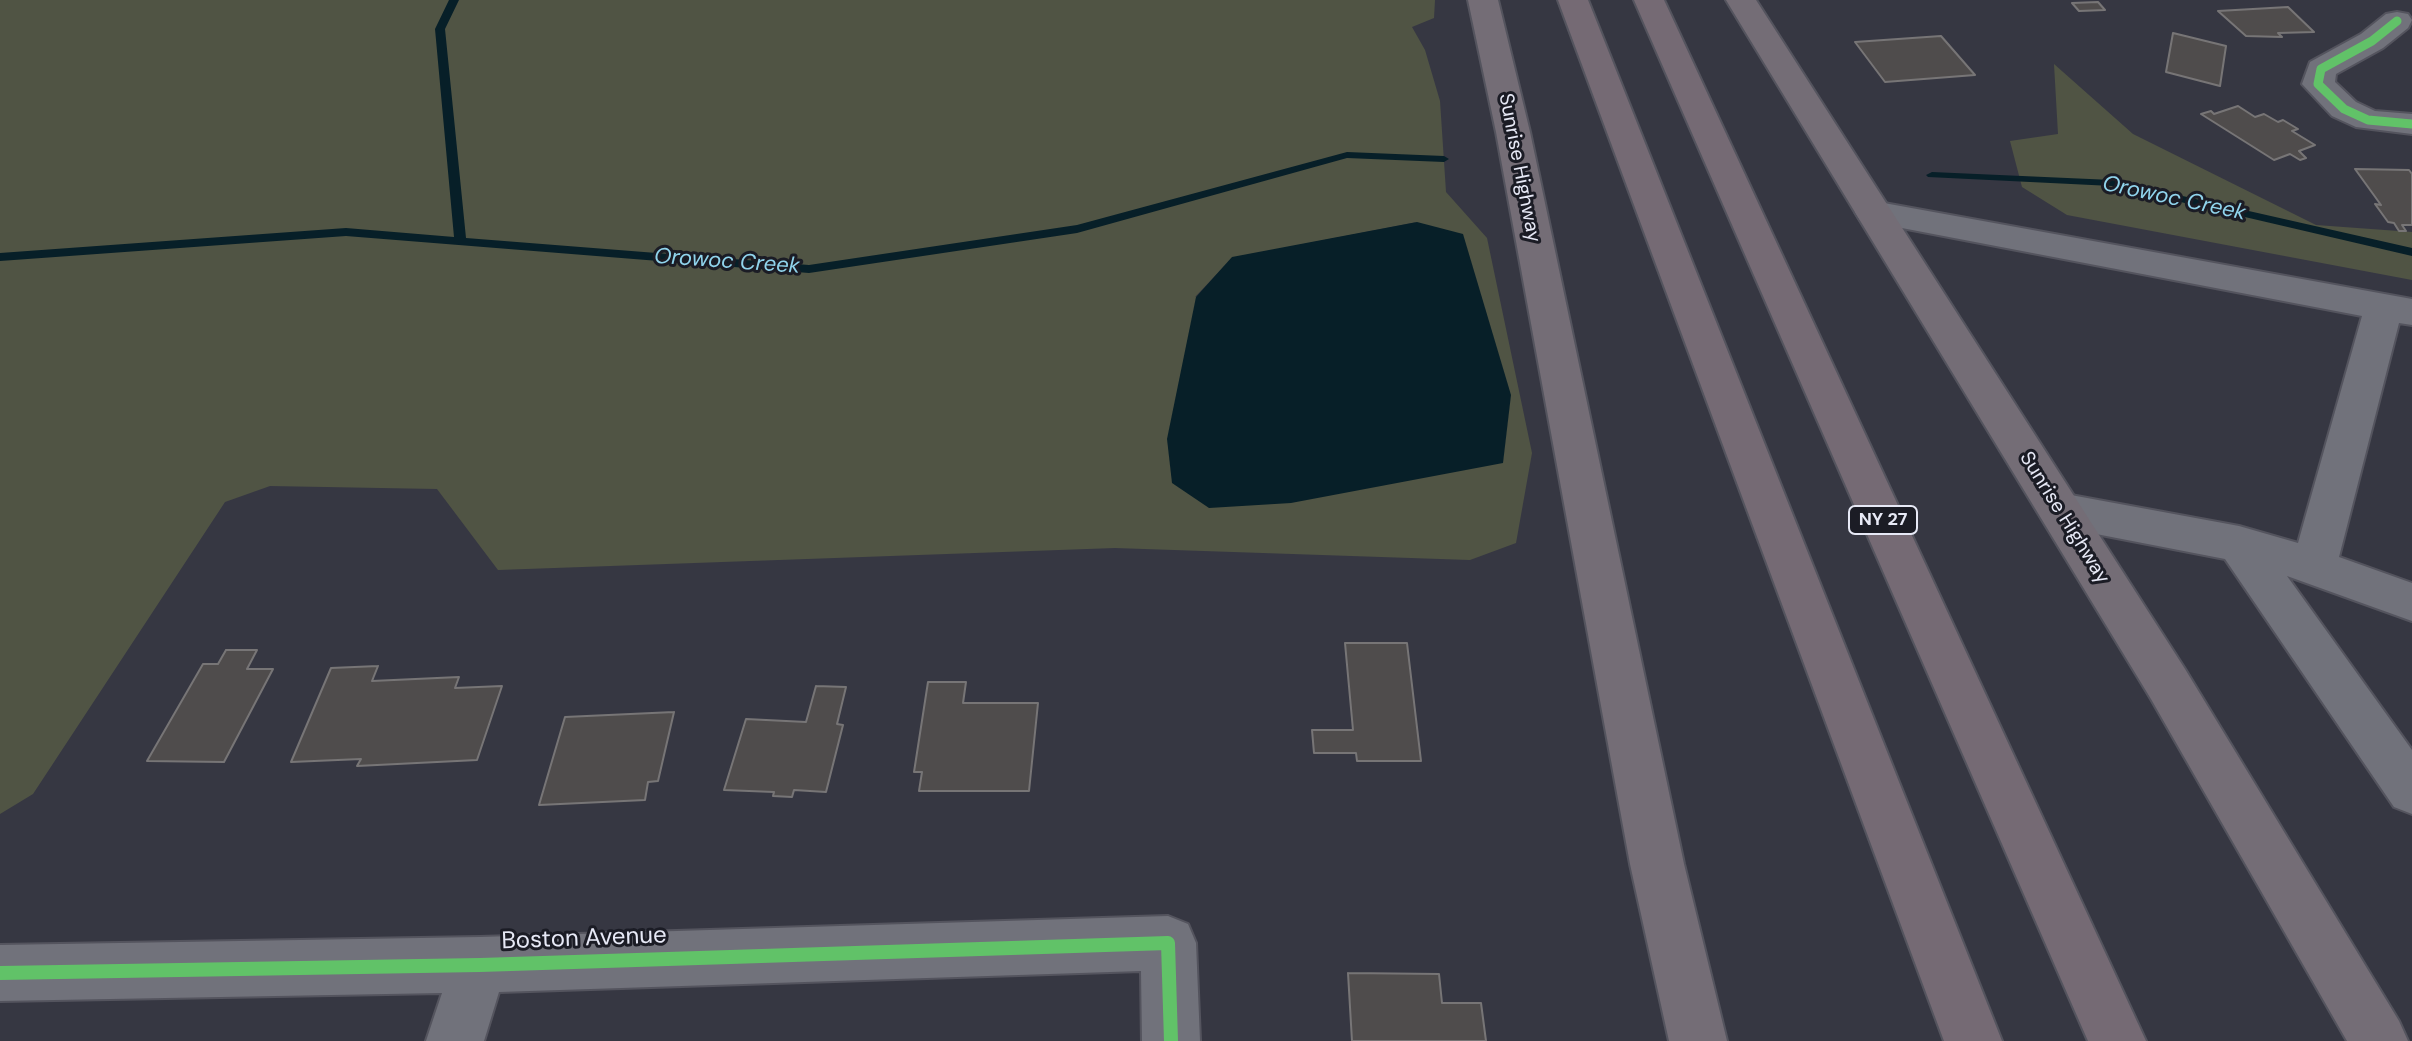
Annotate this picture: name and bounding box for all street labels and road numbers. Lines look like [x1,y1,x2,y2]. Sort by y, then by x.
street label: Sunrise Highway [1493,92,1545,244]
street label: Sunrise Highway [2014,448,2114,588]
road number: NY 27 [1849,506,1917,534]
street label: Boston Avenue [501,922,667,956]

